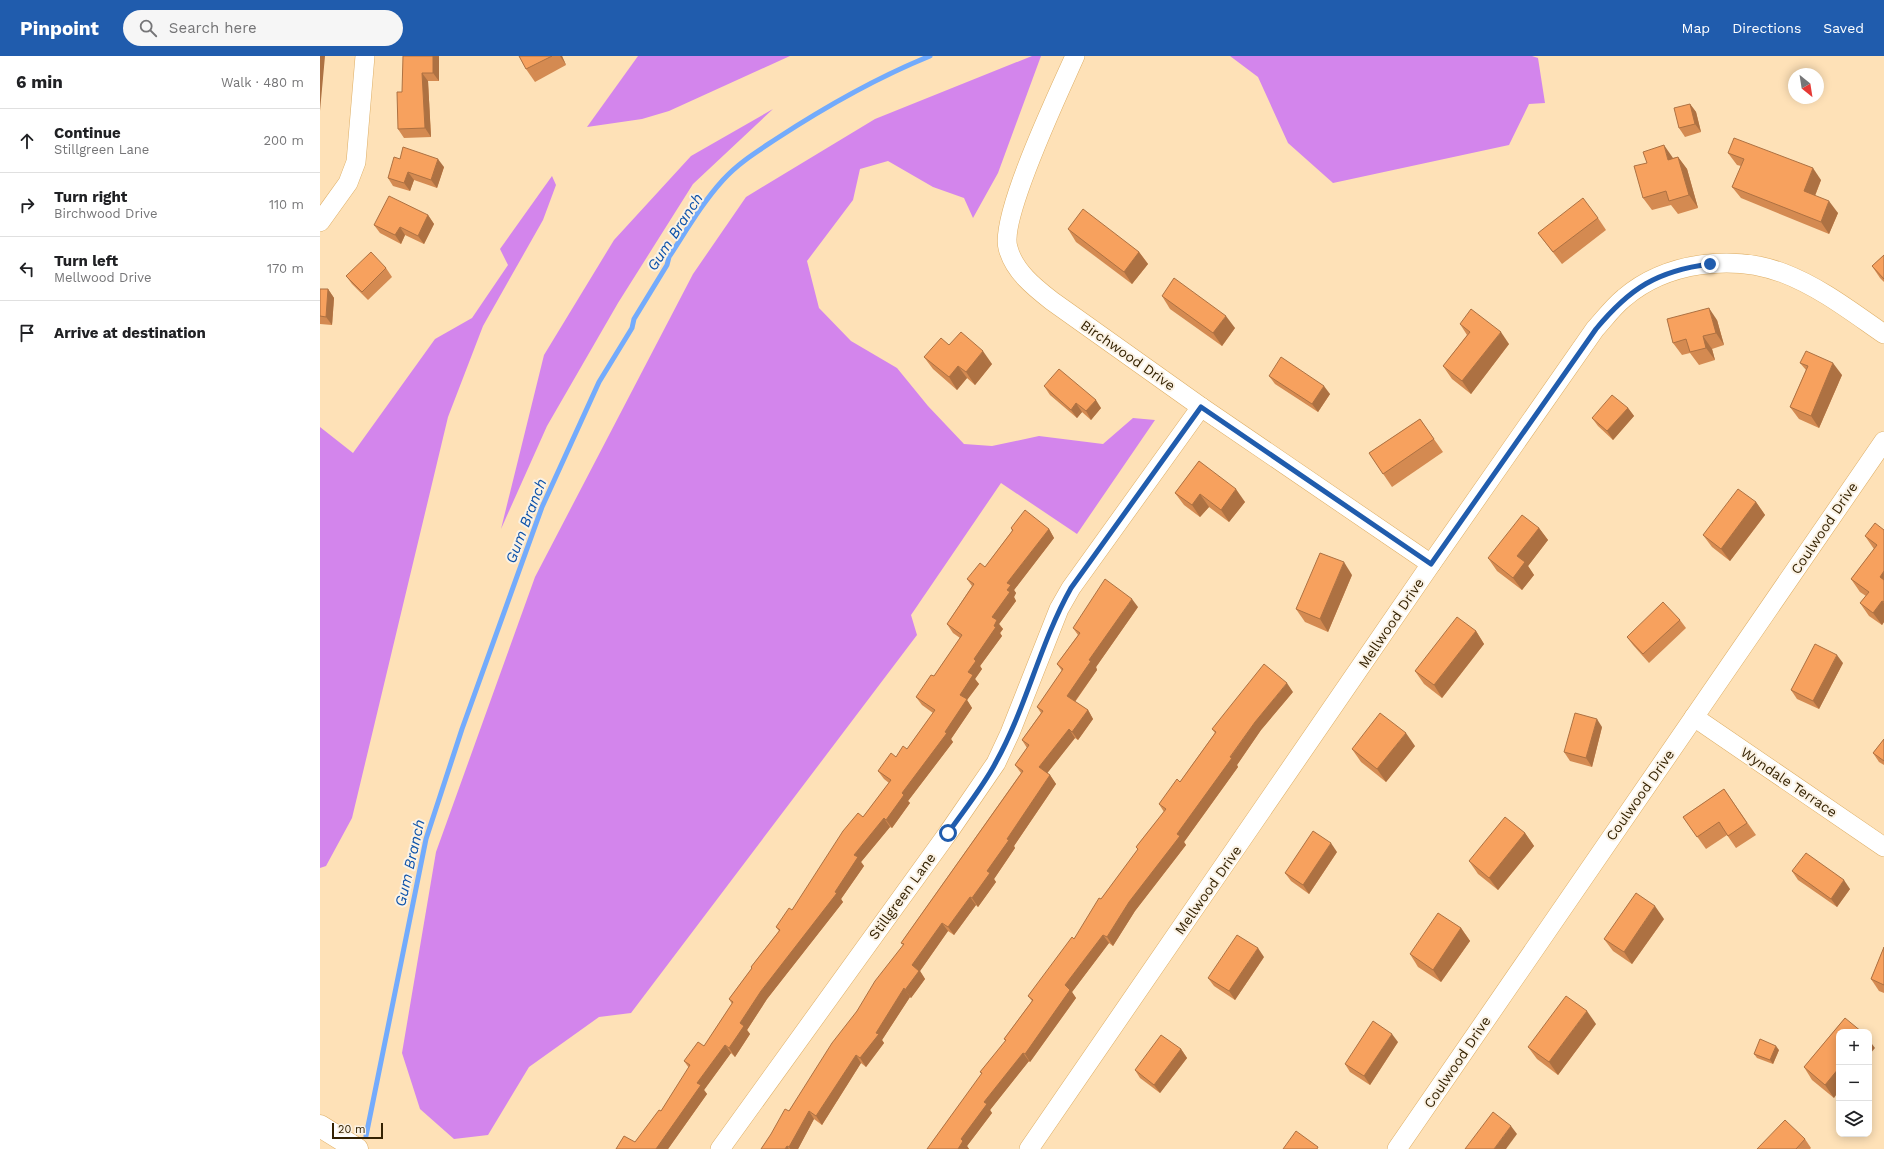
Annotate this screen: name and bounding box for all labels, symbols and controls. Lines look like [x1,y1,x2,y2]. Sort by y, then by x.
search box [123,10,403,46]
text: Pinpoint [20,17,99,40]
icon: search [137,17,159,39]
text: Search here [169,19,257,37]
text: Map [1682,20,1710,36]
text: Directions [1732,20,1801,36]
text: Saved [1823,20,1864,36]
north arrow [1788,68,1824,104]
text: 6 min [16,72,63,92]
text: Walk · 480 m [221,75,304,90]
text: Continue [54,124,121,142]
icon: ahead [16,130,38,152]
text: 200 m [263,133,304,148]
text: Stillgreen Lane [54,142,149,157]
text: Turn right [54,188,127,206]
water label: Gum Branch [643,190,707,274]
icon: right [16,194,38,216]
text: 110 m [269,197,304,212]
text: Birchwood Drive [54,206,157,221]
text: Turn left [54,252,118,270]
route end [1701,255,1719,273]
icon: left [16,258,38,280]
text: 170 m [267,261,304,276]
text: Mellwood Drive [54,270,151,285]
street label: Birchwood Drive [1078,316,1178,394]
icon: arrive [16,322,38,344]
text: Arrive at destination [54,324,206,342]
water label: Gum Branch [502,476,550,566]
street label: Coulwood Drive [1787,479,1861,577]
street label: Mellwood Drive [1355,575,1427,671]
street label: Wyndale Terrace [1738,744,1840,820]
street label: Coulwood Drive [1603,746,1677,844]
water label: Gum Branch [391,818,429,908]
route start [939,824,957,842]
street label: Mellwood Drive [1171,842,1245,938]
street label: Stillgreen Lane [865,850,939,942]
street label: Coulwood Drive [1420,1013,1494,1111]
map controls [1836,1029,1872,1137]
button: + [1836,1029,1872,1065]
button: − [1836,1065,1872,1101]
button: layers [1836,1101,1872,1137]
scale bar [332,1121,383,1140]
text: 20 m [338,1123,366,1136]

